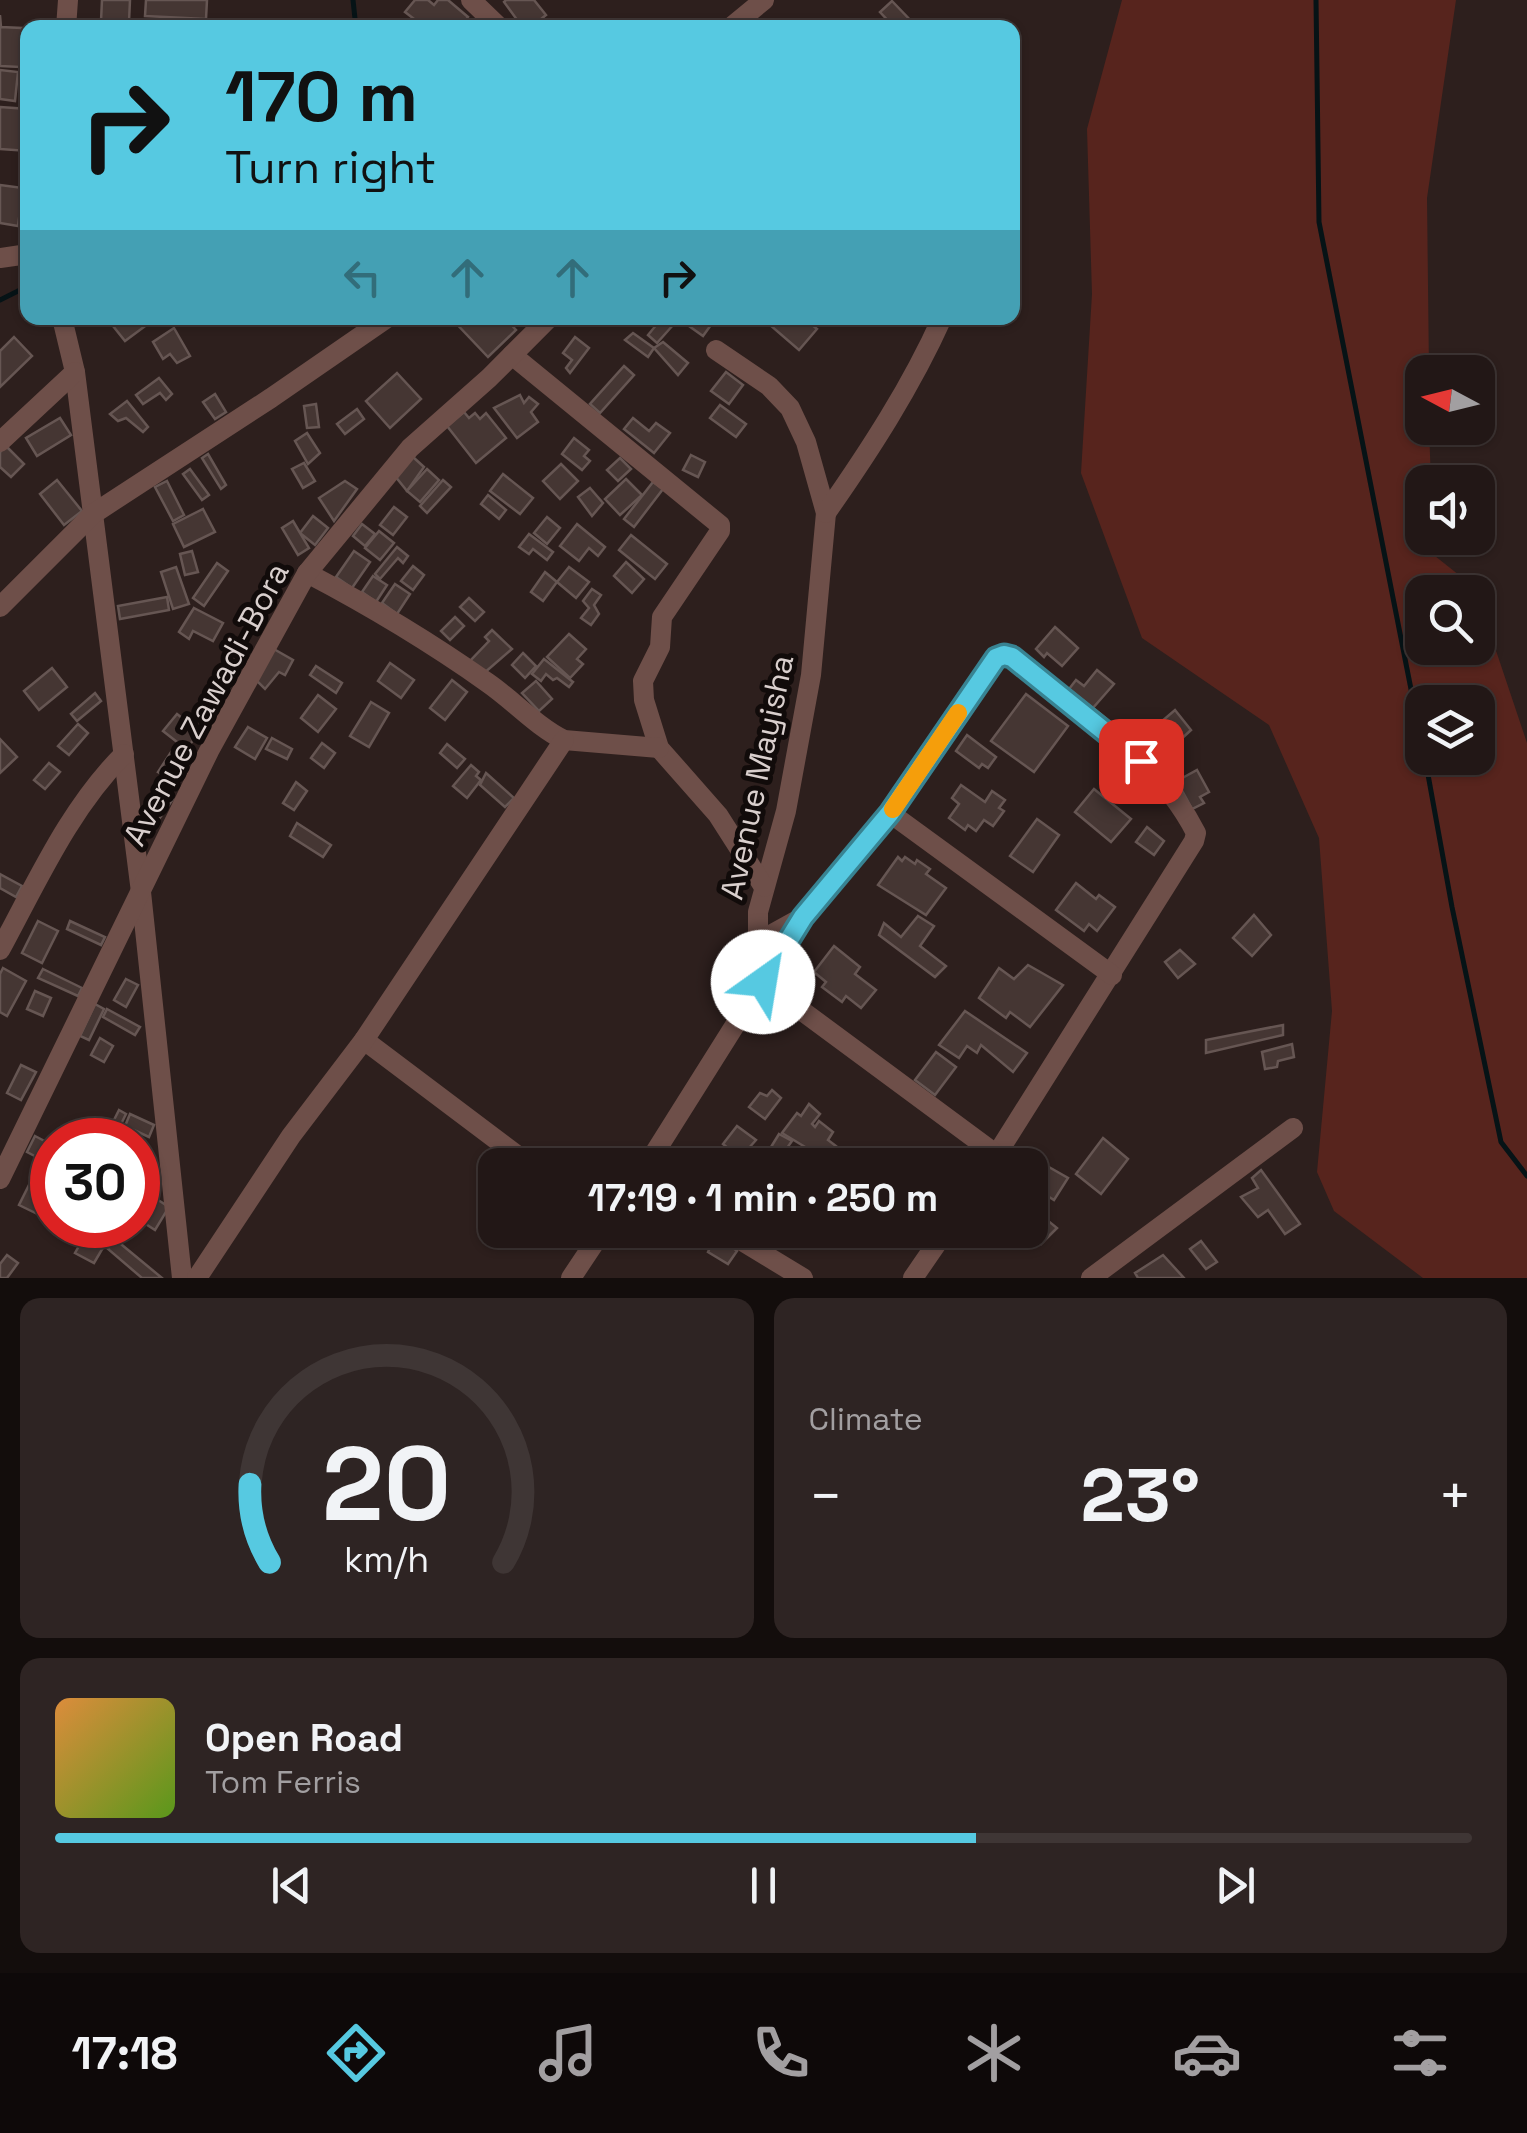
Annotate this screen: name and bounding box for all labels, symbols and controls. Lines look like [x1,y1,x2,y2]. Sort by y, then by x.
text: 170 m [225,52,418,141]
icon: right [60,60,190,190]
text: Turn right [225,139,436,196]
icon: left [335,250,390,305]
icon: ahead [440,250,495,305]
icon: ahead [545,250,600,305]
icon: right [650,250,705,305]
north arrow [1405,355,1495,445]
map controls [1405,355,1495,775]
button: sound [1405,465,1495,555]
street label: Avenue Zawadi-Bora [114,556,298,852]
button: search [1405,575,1495,665]
street label: Avenue Mayisha [712,651,802,903]
button: layers [1405,685,1495,775]
pin [1099,719,1184,804]
icon: arrive [1114,734,1169,789]
position arrow [711,930,815,1034]
speed limit sign: 30 [30,1118,160,1248]
text: 17:19 · 1 min · 250 m [588,1174,938,1222]
text: Climate [809,1399,923,1439]
text: 20 [322,1418,451,1550]
text: 23° [1080,1447,1200,1543]
text: − [809,1461,843,1531]
text: + [1438,1461,1472,1531]
text: km/h [344,1537,429,1582]
text: Open Road [205,1714,403,1762]
text: Tom Ferris [205,1762,361,1802]
icon: previous [264,1858,319,1913]
icon: pause [736,1858,791,1913]
icon: next [1208,1858,1263,1913]
icon: directions [321,2018,391,2088]
icon: music [533,2018,603,2088]
icon: phone [746,2018,816,2088]
icon: climate [959,2018,1029,2088]
icon: car [1172,2018,1242,2088]
icon: filters [1385,2018,1455,2088]
text: 17:18 [71,2025,178,2082]

